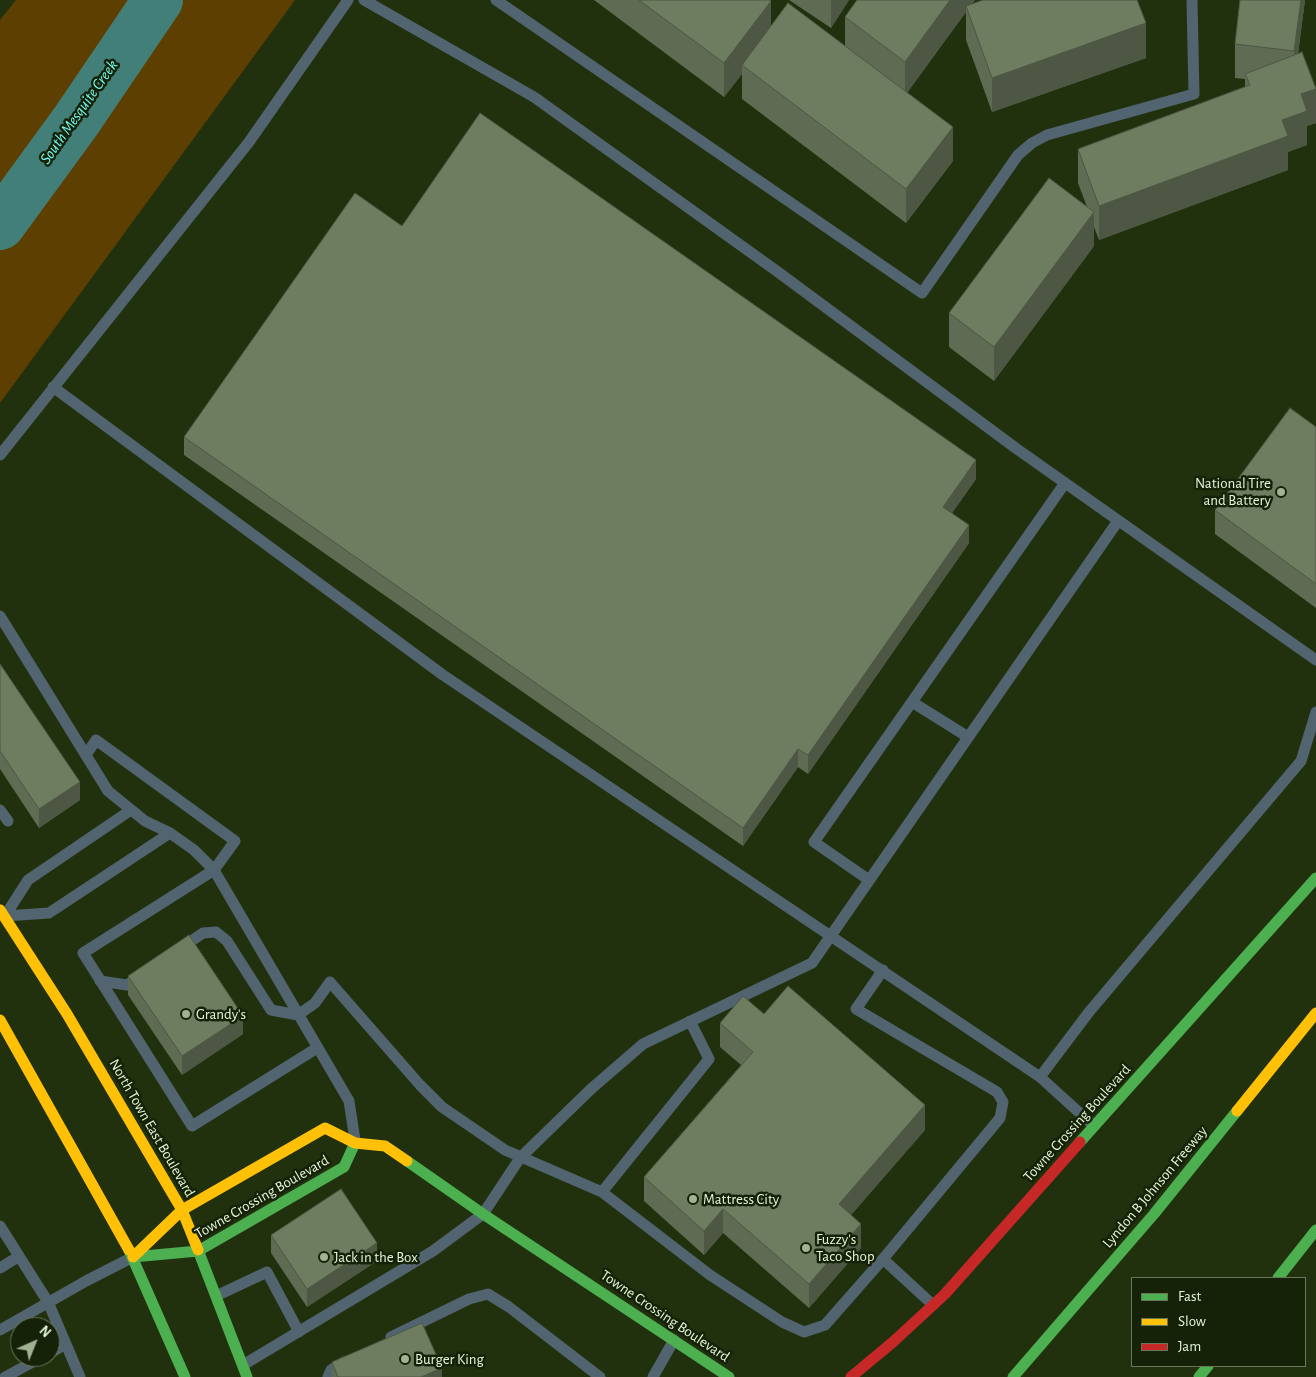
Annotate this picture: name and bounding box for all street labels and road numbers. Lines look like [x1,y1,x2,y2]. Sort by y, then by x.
street label: North Town East Boulevard [105,1056,199,1200]
street label: Towne Crossing Boulevard [1020,1061,1134,1185]
street label: Lyndon B Johnson Freeway [1099,1122,1211,1252]
street label: Towne Crossing Boulevard [192,1151,332,1243]
street label: Towne Crossing Boulevard [597,1266,733,1366]

